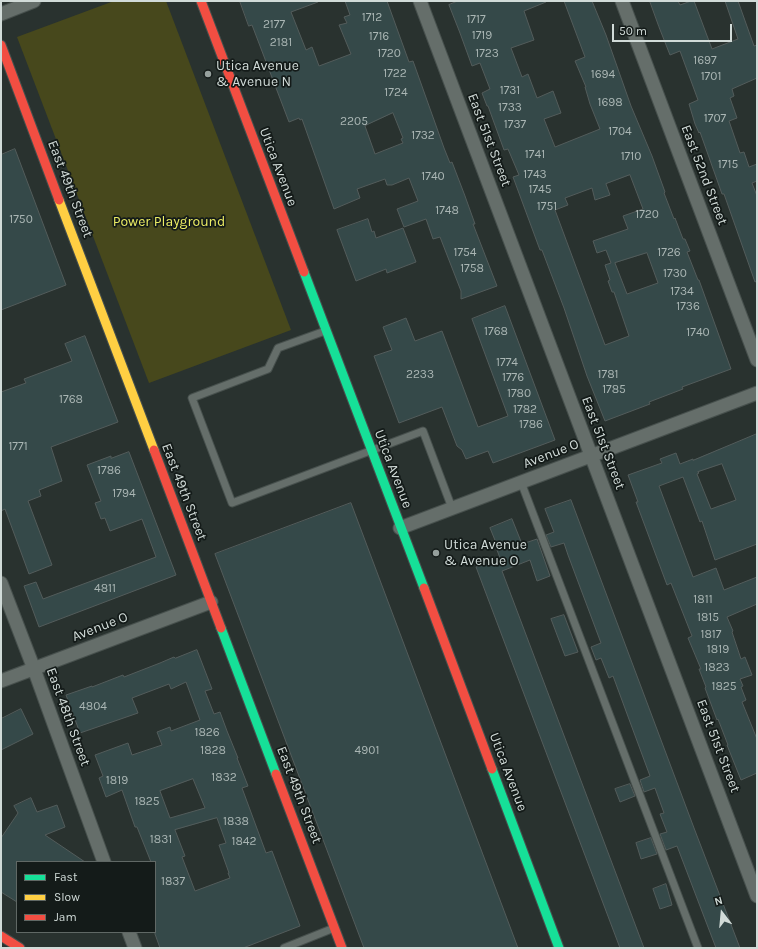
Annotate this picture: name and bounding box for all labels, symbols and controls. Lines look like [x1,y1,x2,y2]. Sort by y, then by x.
house number: 1712 [362,11,382,25]
house number: 1717 [466,13,486,27]
scale bar [614,16,734,42]
house number: 2177 [263,18,285,32]
text: 50 m [619,24,647,38]
house number: 1719 [472,29,492,43]
house number: 1716 [369,30,389,44]
house number: 2181 [270,36,292,50]
house number: 1720 [377,47,401,61]
house number: 1723 [475,47,499,61]
house number: 1697 [693,54,717,68]
place label: Utica Avenue & Avenue N [216,58,299,90]
house number: 1722 [383,67,407,81]
house number: 1694 [591,68,615,82]
marker: Utica Avenue & Avenue N [203,69,213,79]
house number: 1701 [701,70,721,84]
house number: 1731 [500,84,520,98]
house number: 1724 [384,86,408,100]
street label: East 51st Street [464,91,514,189]
house number: 1698 [597,96,623,110]
house number: 1733 [498,101,522,115]
house number: 1707 [704,112,726,126]
house number: 2205 [340,115,368,129]
house number: 1737 [504,118,526,132]
street label: East 52nd Street [677,122,731,228]
street label: Utica Avenue [255,125,301,209]
house number: 1704 [608,125,632,139]
house number: 1732 [411,129,435,143]
street label: East 49th Street [44,138,96,240]
house number: 1741 [525,148,545,162]
house number: 1710 [621,150,641,164]
house number: 1715 [718,158,738,172]
house number: 1743 [523,168,547,182]
house number: 1740 [421,170,445,184]
house number: 1745 [528,183,552,197]
house number: 1751 [537,200,557,214]
house number: 1748 [435,204,459,218]
house number: 1720 [635,208,659,222]
house number: 1750 [9,213,33,227]
park label: Power Playground [113,214,225,230]
house number: 1754 [453,246,477,260]
house number: 1726 [657,246,681,260]
house number: 1758 [460,262,484,276]
house number: 1730 [663,267,687,281]
house number: 1734 [670,285,694,299]
house number: 1736 [676,300,700,314]
house number: 1768 [484,325,508,339]
house number: 1740 [686,326,710,340]
house number: 1774 [496,356,518,370]
house number: 2233 [406,368,434,382]
house number: 1781 [598,368,618,382]
house number: 1776 [502,371,524,385]
house number: 1785 [602,383,626,397]
house number: 1780 [507,387,531,401]
house number: 1768 [59,393,83,407]
street label: East 51st Street [578,394,628,492]
house number: 1782 [513,403,537,417]
house number: 1786 [519,418,543,432]
street label: Utica Avenue [370,427,416,511]
street label: Avenue O [521,436,581,472]
house number: 1771 [8,440,28,454]
street label: East 49th Street [158,441,210,543]
house number: 1786 [97,464,121,478]
house number: 1794 [112,487,136,501]
place label: Utica Avenue & Avenue O [444,537,527,570]
marker: Utica Avenue & Avenue O [431,548,441,558]
house number: 4811 [94,582,116,596]
house number: 1811 [693,593,713,607]
street label: Avenue O [70,609,130,645]
house number: 1815 [697,611,719,625]
house number: 1817 [701,628,721,642]
house number: 1819 [707,643,729,657]
house number: 1823 [704,661,730,675]
street label: East 48th Street [42,666,94,768]
house number: 1825 [711,680,737,694]
street label: East 51st Street [693,697,743,795]
house number: 4804 [79,700,107,714]
house number: 1826 [194,726,220,740]
street label: Utica Avenue [485,730,531,814]
house number: 1828 [200,744,226,758]
street label: East 49th Street [273,744,325,846]
house number: 4901 [355,744,379,758]
house number: 1832 [211,771,237,785]
house number: 1819 [106,774,128,788]
house number: 1825 [134,795,160,809]
house number: 1838 [223,815,249,829]
house number: 1831 [150,833,172,847]
house number: 1842 [232,835,256,849]
legend [16,861,156,933]
text: Fast [54,870,77,884]
house number: 1837 [161,875,185,889]
text: Slow [54,890,80,904]
north arrow [702,893,742,933]
text: N [713,894,724,908]
text: Jam [54,910,77,924]

